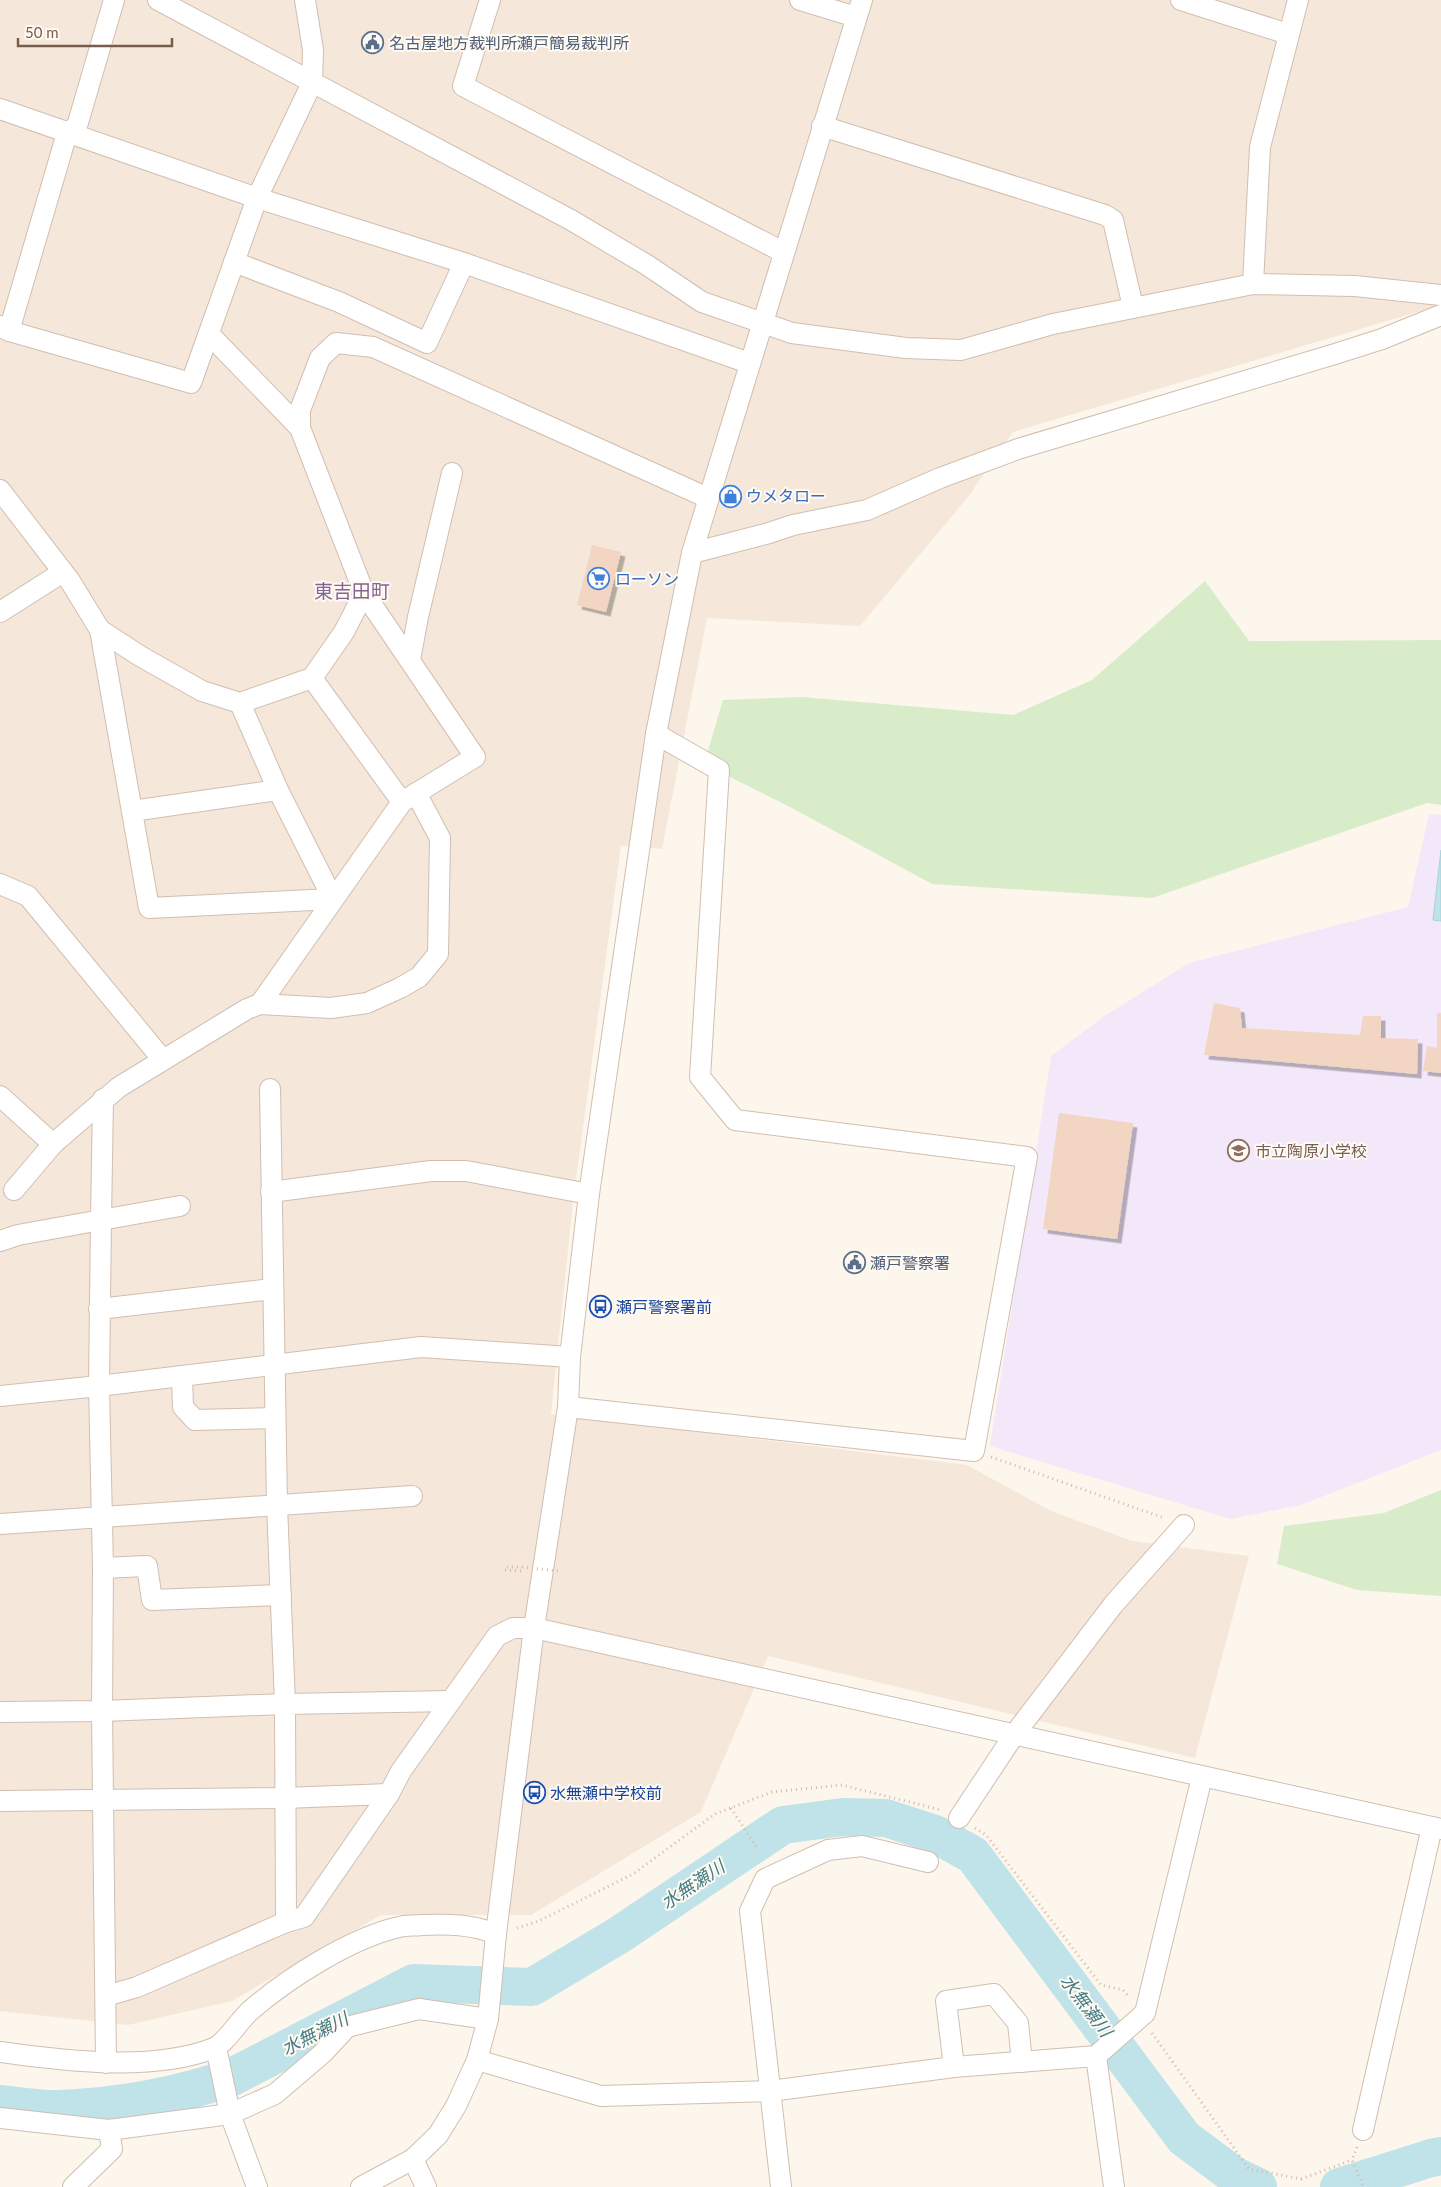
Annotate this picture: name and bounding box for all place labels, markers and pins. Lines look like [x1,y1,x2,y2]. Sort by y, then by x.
public building icon: 名古屋地方裁判所瀬戸簡易裁判所 [361,31,385,55]
place label: 名古屋地方裁判所瀬戸簡易裁判所 [389,33,629,52]
shop icon: ウメタロー [718,484,742,508]
place label: ウメタロー [746,486,826,505]
supermarket icon: ローソン [587,567,611,591]
place label: ローソン [615,569,679,588]
school or university icon: 市立陶原小学校 [1227,1139,1251,1163]
place label: 市立陶原小学校 [1255,1141,1367,1160]
public building icon: 瀬戸警察署 [842,1251,866,1275]
place label: 瀬戸警察署 [870,1253,950,1272]
bus stop icon: 瀬戸警察署前 [588,1295,612,1319]
place label: 瀬戸警察署前 [616,1297,712,1316]
bus stop icon: 水無瀬中学校前 [522,1781,546,1805]
place label: 水無瀬中学校前 [550,1783,662,1802]

